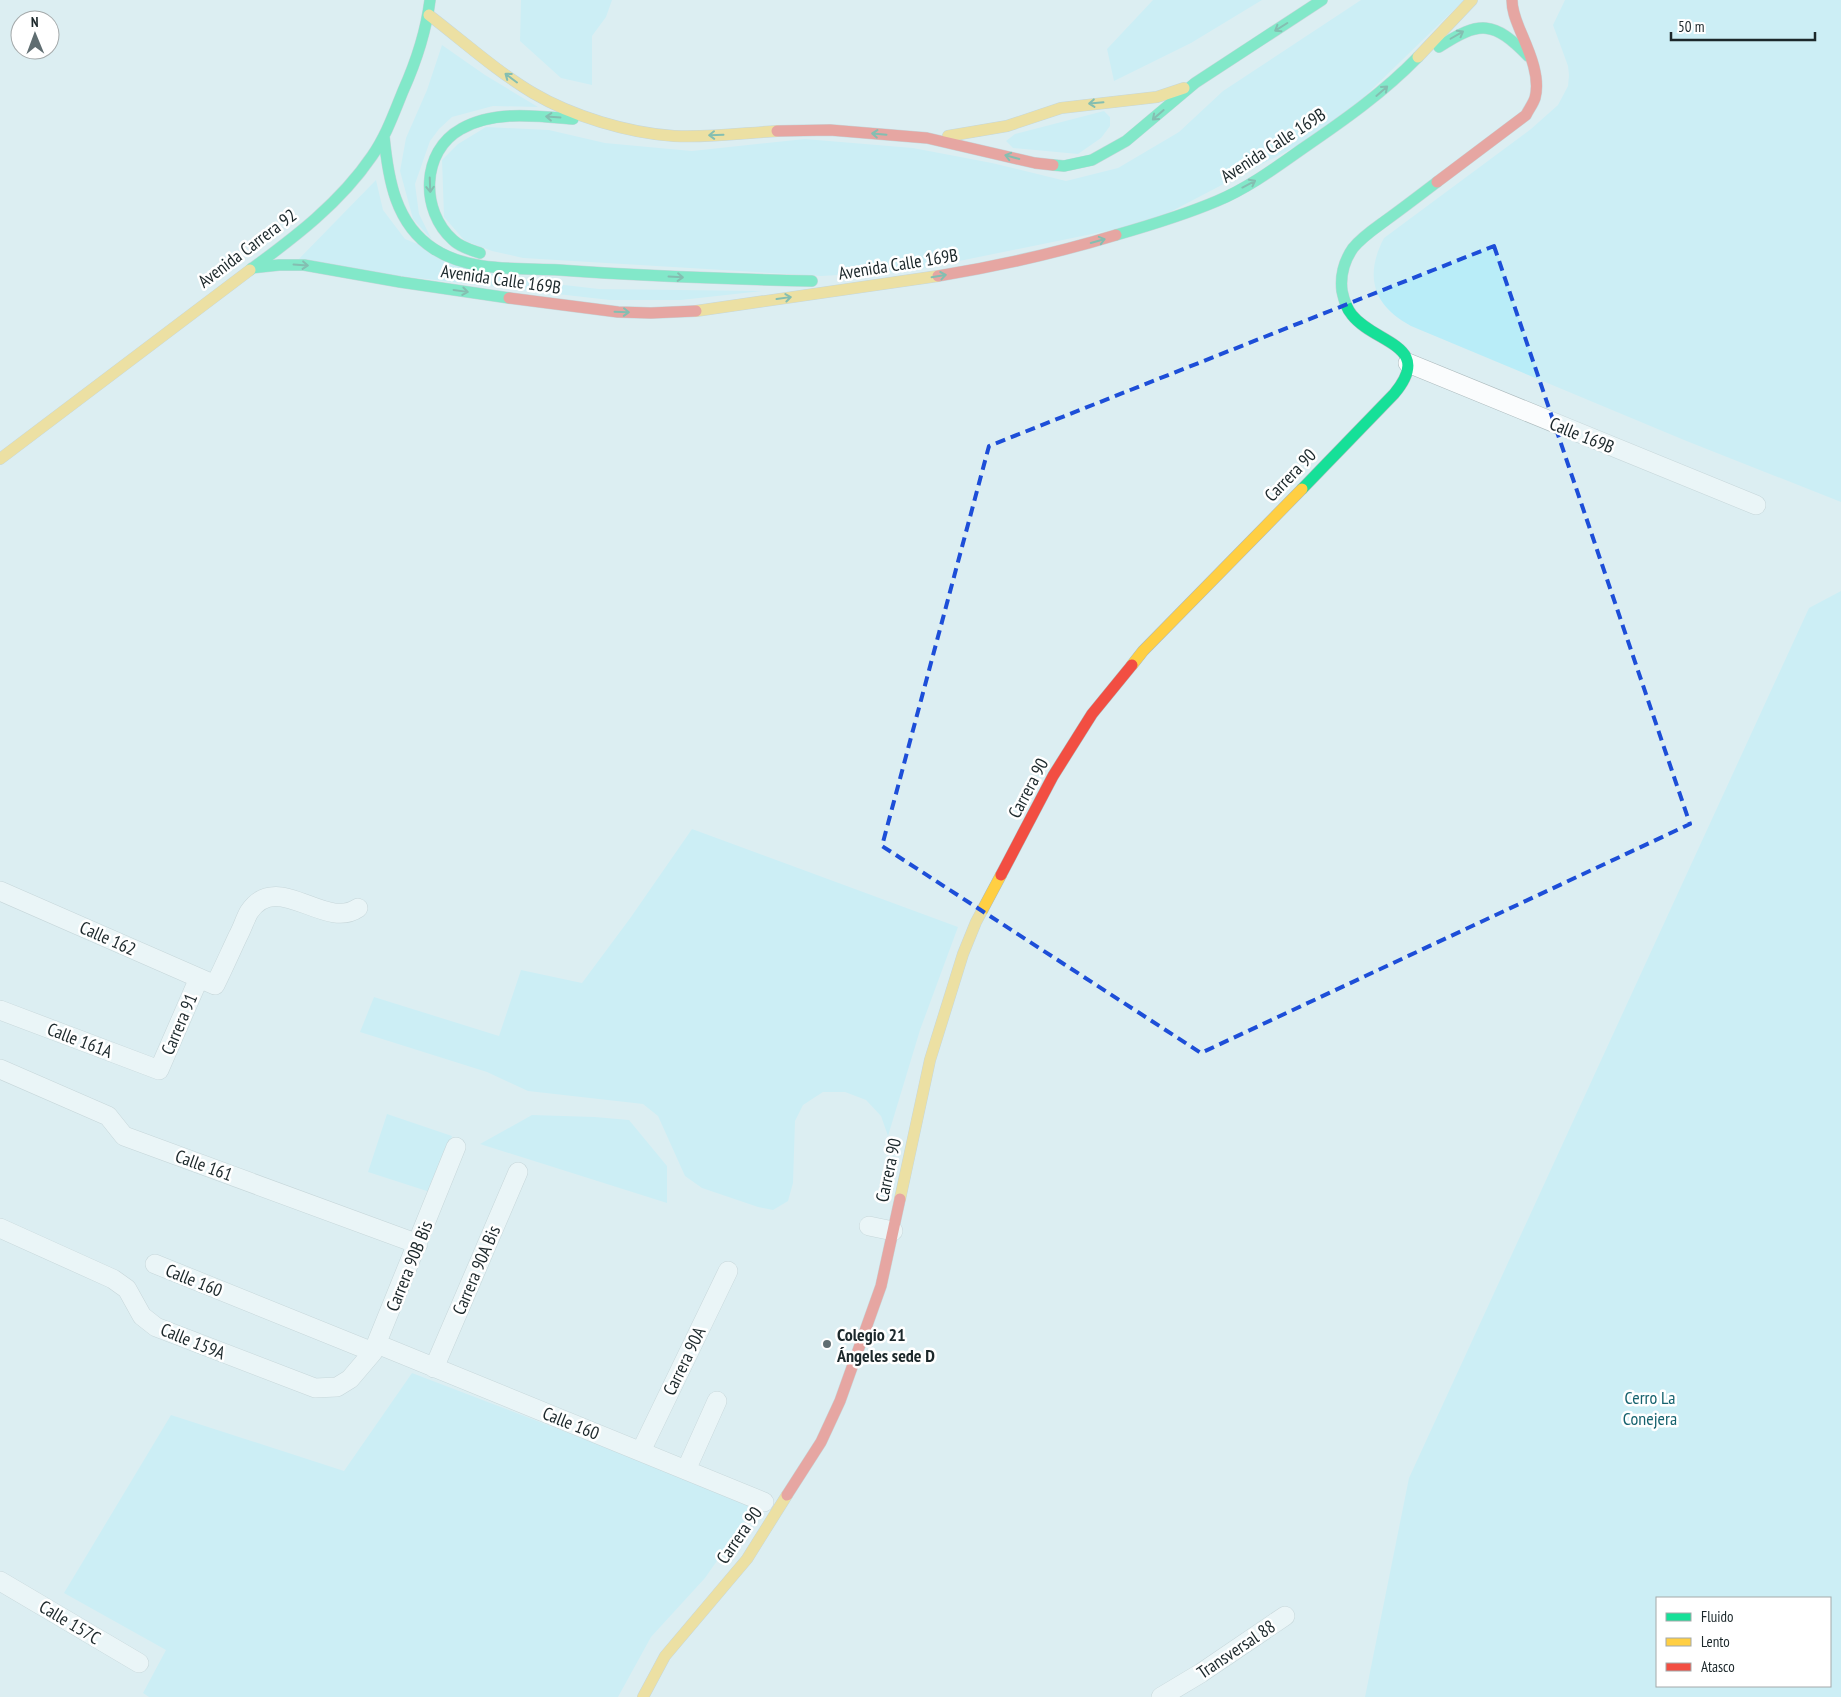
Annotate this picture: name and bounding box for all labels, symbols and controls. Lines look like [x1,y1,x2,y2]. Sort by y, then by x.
north arrow [10,10,60,60]
scale bar [1671,10,1815,42]
text: N [31,13,39,31]
text: 50 m [1678,17,1704,36]
one-way arrow [1274,21,1288,32]
one-way arrow [1450,29,1464,39]
one-way arrow [505,73,518,84]
one-way arrow [1376,85,1389,97]
one-way arrow [1089,98,1105,107]
street label: Avenida Calle 169B [1216,103,1330,187]
one-way arrow [1152,109,1165,120]
one-way arrow [545,113,561,122]
one-way arrow [871,129,887,139]
one-way arrow [709,130,725,140]
one-way arrow [1004,151,1020,161]
one-way arrow [425,177,434,193]
one-way arrow [1241,179,1256,188]
street label: Avenida Carrera 92 [193,203,301,293]
one-way arrow [1089,236,1105,245]
street label: Avenida Calle 169B [837,243,959,285]
street label: Avenida Calle 169B [440,259,562,299]
one-way arrow [292,261,308,270]
one-way arrow [931,270,947,280]
one-way arrow [667,272,683,282]
one-way arrow [453,286,469,296]
one-way arrow [775,293,791,303]
one-way arrow [614,307,630,316]
street label: Calle 169B [1546,412,1618,458]
street label: Carrera 90 [1259,444,1321,506]
street label: Carrera 90 [1003,754,1053,822]
street label: Calle 162 [76,915,140,961]
street label: Carrera 91 [156,990,202,1058]
street label: Calle 161A [44,1017,116,1063]
street label: Carrera 90 [870,1136,906,1204]
street label: Calle 161 [172,1144,236,1186]
street label: Carrera 90B Bis [380,1217,438,1315]
street label: Carrera 90A Bis [447,1222,505,1318]
street label: Calle 160 [162,1258,226,1302]
street label: Calle 159A [157,1318,229,1365]
street label: Carrera 90A [658,1323,711,1399]
place label: Colegio 21 Ángeles sede D [836,1323,935,1367]
marker: Colegio 21 Ángeles sede D [821,1338,833,1350]
park label: Cerro La Conejera [1623,1386,1677,1430]
street label: Calle 160 [539,1401,603,1445]
street label: Carrera 90 [711,1502,767,1568]
street label: Calle 157C [35,1595,105,1649]
legend [1656,1597,1831,1687]
text: Fluido [1701,1607,1733,1626]
street label: Transversal 88 [1192,1614,1280,1684]
text: Lento [1701,1632,1730,1651]
text: Atasco [1701,1657,1735,1676]

